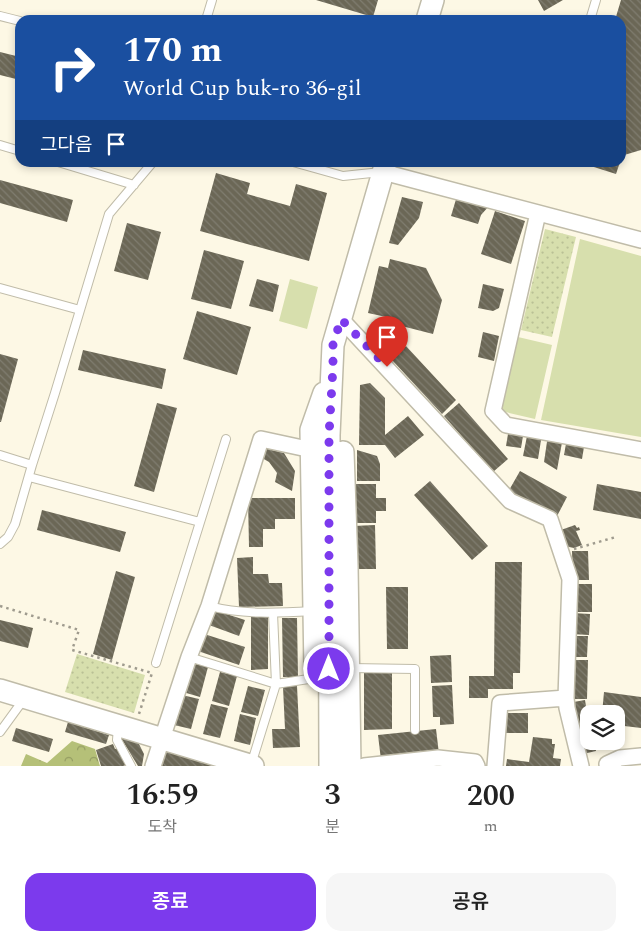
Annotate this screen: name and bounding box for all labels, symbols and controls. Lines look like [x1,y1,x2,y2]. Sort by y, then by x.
text: 170 m [123,24,222,77]
icon: right [40,35,105,100]
text: World Cup buk-ro 36-gil [123,72,361,105]
icon: arrive [102,130,130,158]
text: 그다음 [40,131,92,160]
pin [366,316,408,367]
icon: arrive [373,323,401,351]
position arrow [302,642,354,694]
map controls [580,705,625,750]
button: layers [580,705,625,750]
text: 16:59 [126,772,198,818]
text: 3 [324,772,341,818]
text: 200 [467,773,515,819]
text: m [484,814,498,838]
text: 도착 [147,815,177,839]
text: 분 [325,815,340,839]
button: 종료 [25,873,316,931]
button: 공유 [326,873,616,931]

